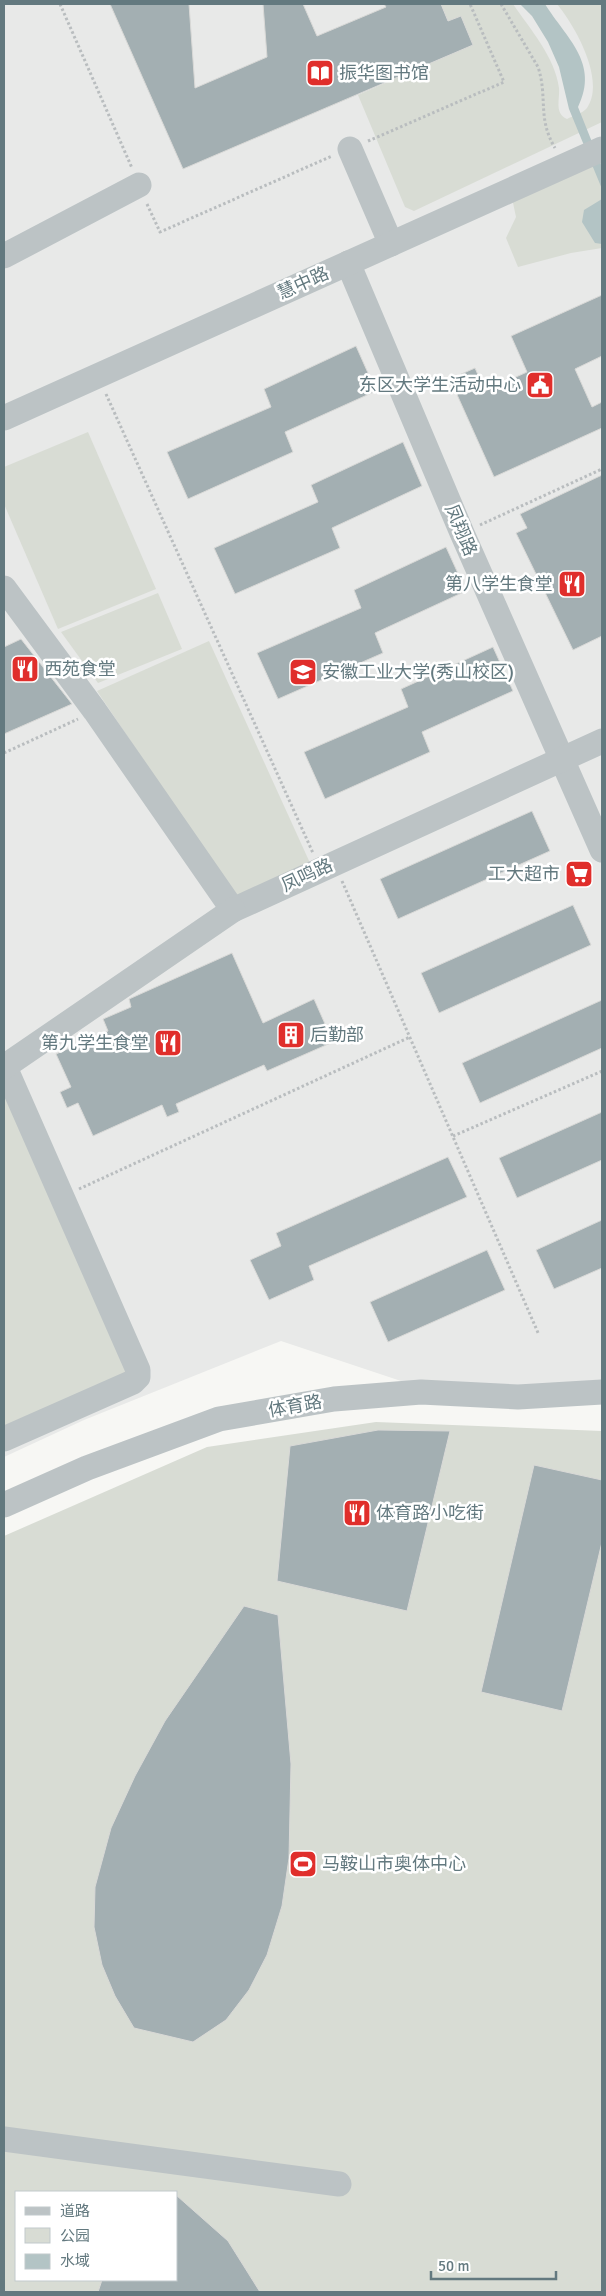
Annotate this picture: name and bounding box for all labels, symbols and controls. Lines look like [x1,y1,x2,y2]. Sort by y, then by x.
library icon: 振华图书馆 [305,58,335,88]
place label: 振华图书馆 [339,62,429,84]
street label: 慧中路 [274,262,332,304]
public building icon: 东区大学生活动中心 [525,370,555,400]
place label: 东区大学生活动中心 [359,374,521,396]
street label: 凤翔路 [440,501,482,559]
restaurant icon: 第八学生食堂 [557,569,587,599]
place label: 第八学生食堂 [445,573,553,595]
restaurant icon: 西苑食堂 [10,654,40,684]
school or university icon: 安徽工业大学(秀山校区) [288,657,318,687]
place label: 西苑食堂 [44,658,116,680]
place label: 安徽工业大学(秀山校区) [322,661,514,683]
street label: 凤鸣路 [278,854,336,896]
supermarket icon: 工大超市 [564,859,594,889]
place label: 工大超市 [488,863,560,885]
building icon: 后勤部 [276,1020,306,1050]
place label: 后勤部 [310,1024,364,1046]
restaurant icon: 第九学生食堂 [153,1028,183,1058]
place label: 第九学生食堂 [41,1032,149,1054]
street label: 体育路 [267,1390,323,1422]
restaurant icon: 体育路小吃街 [342,1498,372,1528]
place label: 体育路小吃街 [376,1502,484,1524]
sports icon: 马鞍山市奥体中心 [288,1849,318,1879]
place label: 马鞍山市奥体中心 [322,1853,466,1875]
legend [15,2191,178,2281]
text: 道路 [60,2202,90,2220]
text: 公园 [60,2227,90,2245]
scale bar [431,2248,556,2280]
text: 水域 [60,2252,90,2270]
text: 50 m [438,2257,469,2275]

